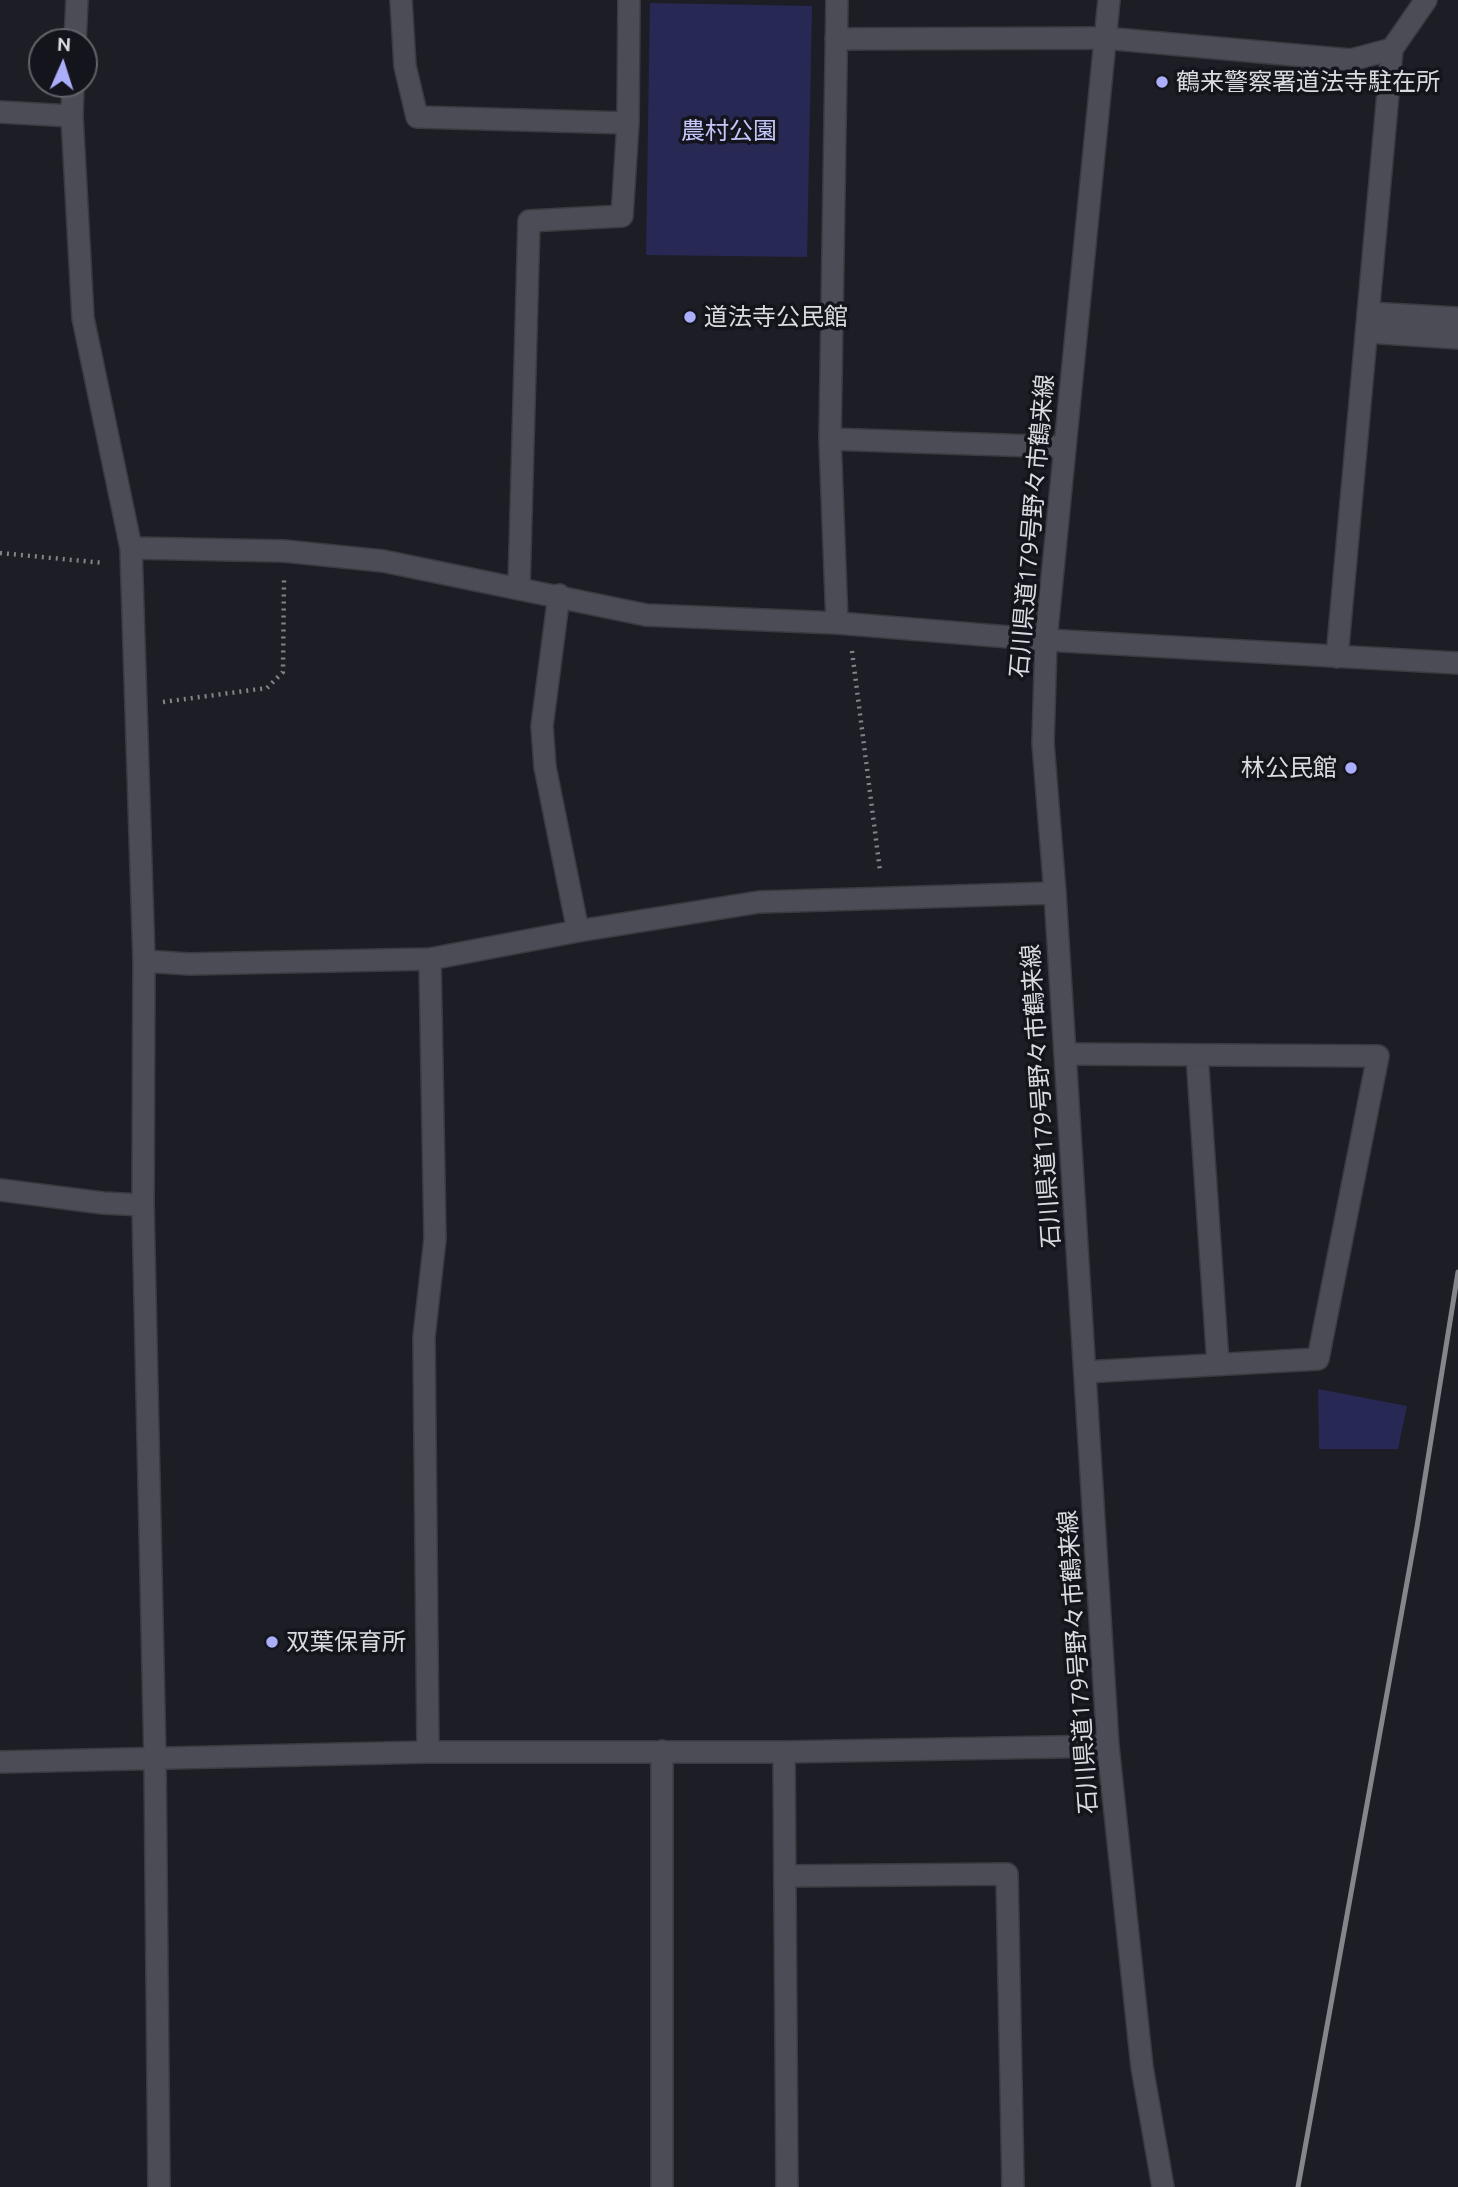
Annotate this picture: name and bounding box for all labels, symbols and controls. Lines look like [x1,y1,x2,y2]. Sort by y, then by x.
north arrow [28,28,98,98]
text: N [56,33,72,55]
place label: 鶴来警察署道法寺駐在所 [1176,68,1440,96]
marker: 鶴来警察署道法寺駐在所 [1154,74,1170,90]
park label: 農村公園 [681,117,777,145]
place label: 道法寺公民館 [704,303,848,331]
marker: 道法寺公民館 [682,309,698,325]
street label: 石川県道179号野々市鶴来線 [1004,373,1060,679]
place label: 林公民館 [1241,754,1337,782]
marker: 林公民館 [1343,760,1359,776]
street label: 石川県道179号野々市鶴来線 [1016,943,1066,1249]
street label: 石川県道179号野々市鶴来線 [1053,1509,1103,1815]
place label: 双葉保育所 [286,1628,406,1656]
marker: 双葉保育所 [264,1634,280,1650]

